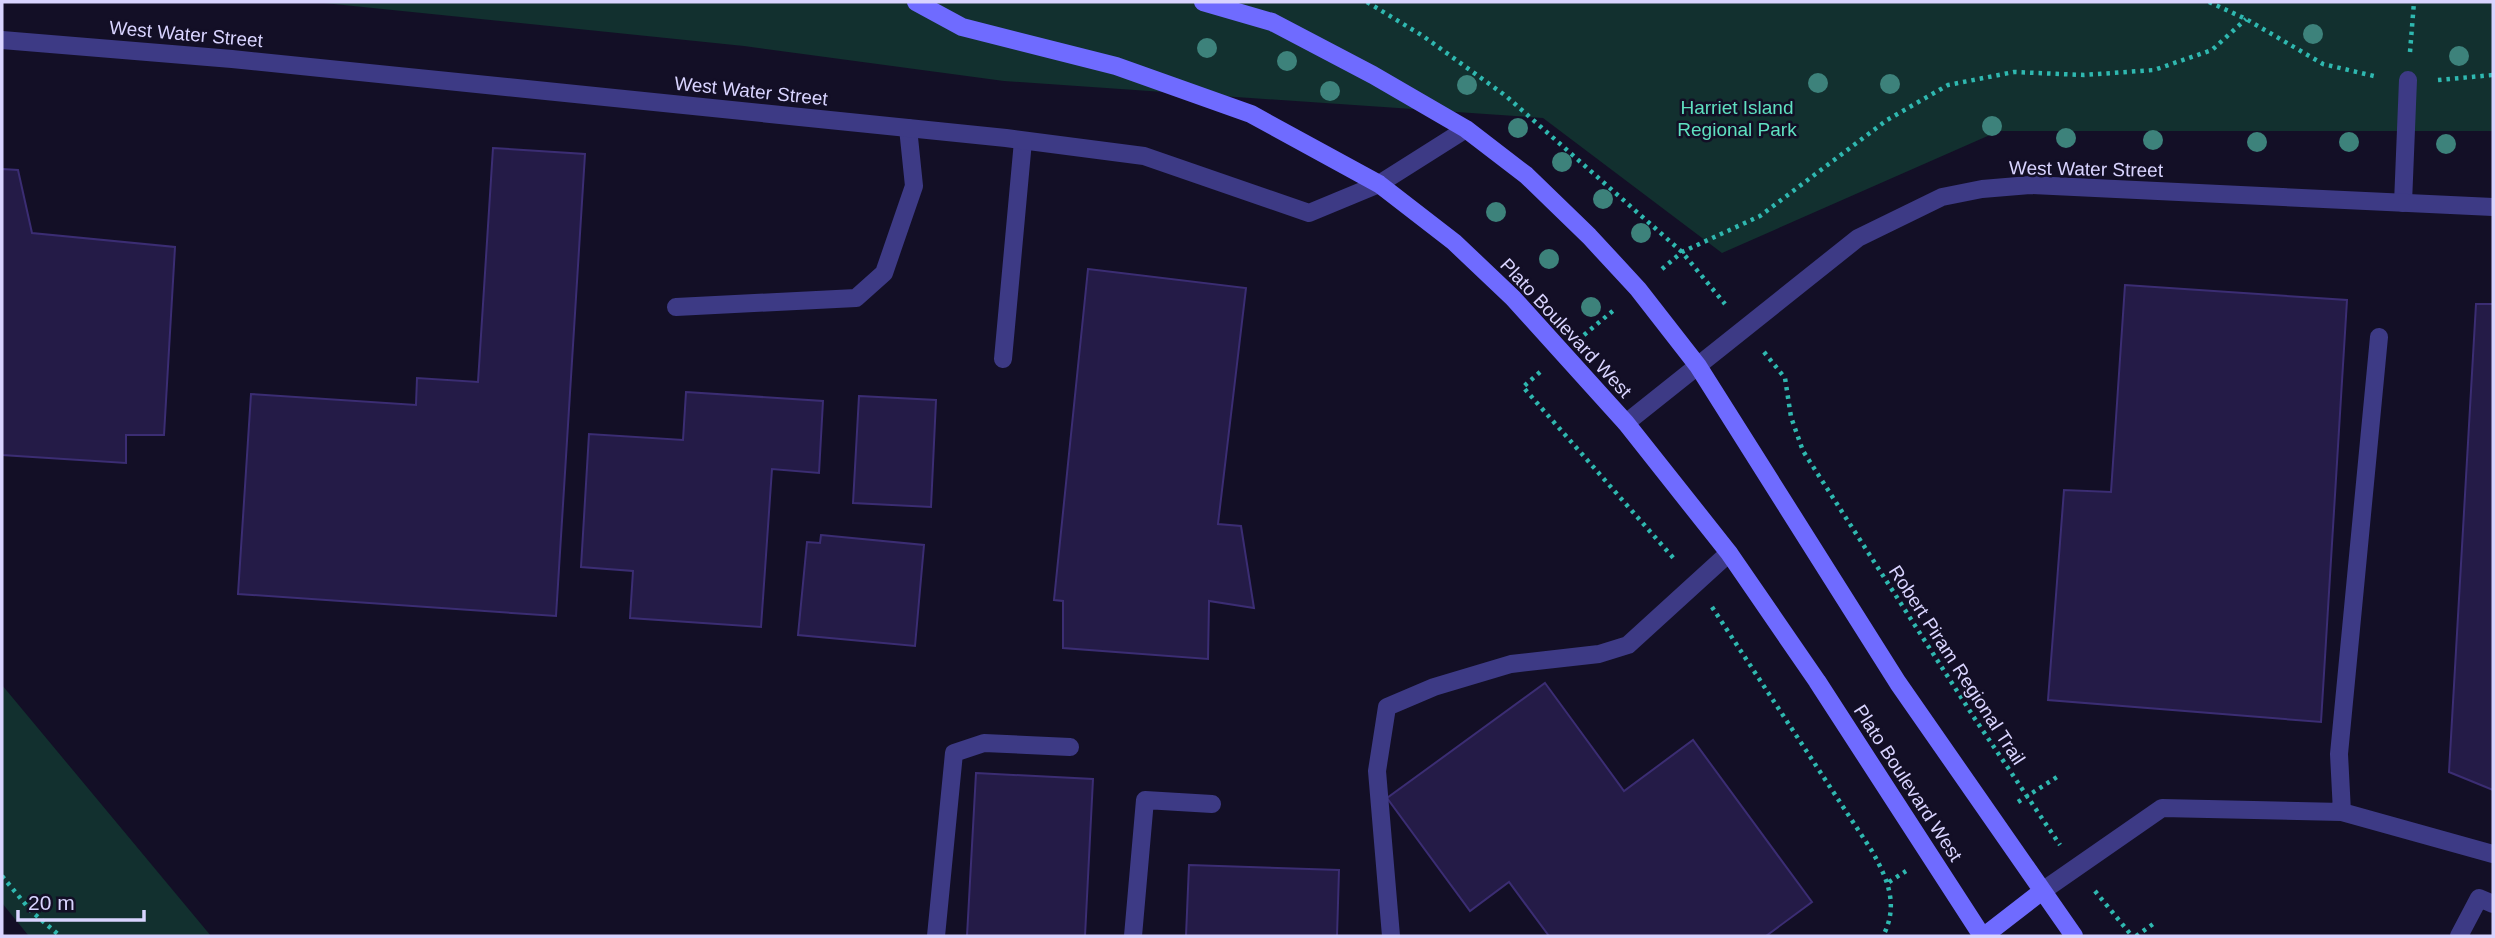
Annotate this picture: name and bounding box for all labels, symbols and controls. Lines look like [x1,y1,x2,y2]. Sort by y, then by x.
street label: West Water Street [108,17,264,51]
street label: West Water Street [673,73,829,110]
park label: Harriet Island Regional Park [1677,97,1797,140]
street label: West Water Street [2009,157,2164,181]
street label: Plato Boulevard West [1496,254,1636,402]
street label: Robert Piram Regional Trail [1885,561,2029,769]
street label: Plato Boulevard West [1850,701,1967,866]
scale bar [18,878,144,922]
text: 20 m [28,891,75,914]

